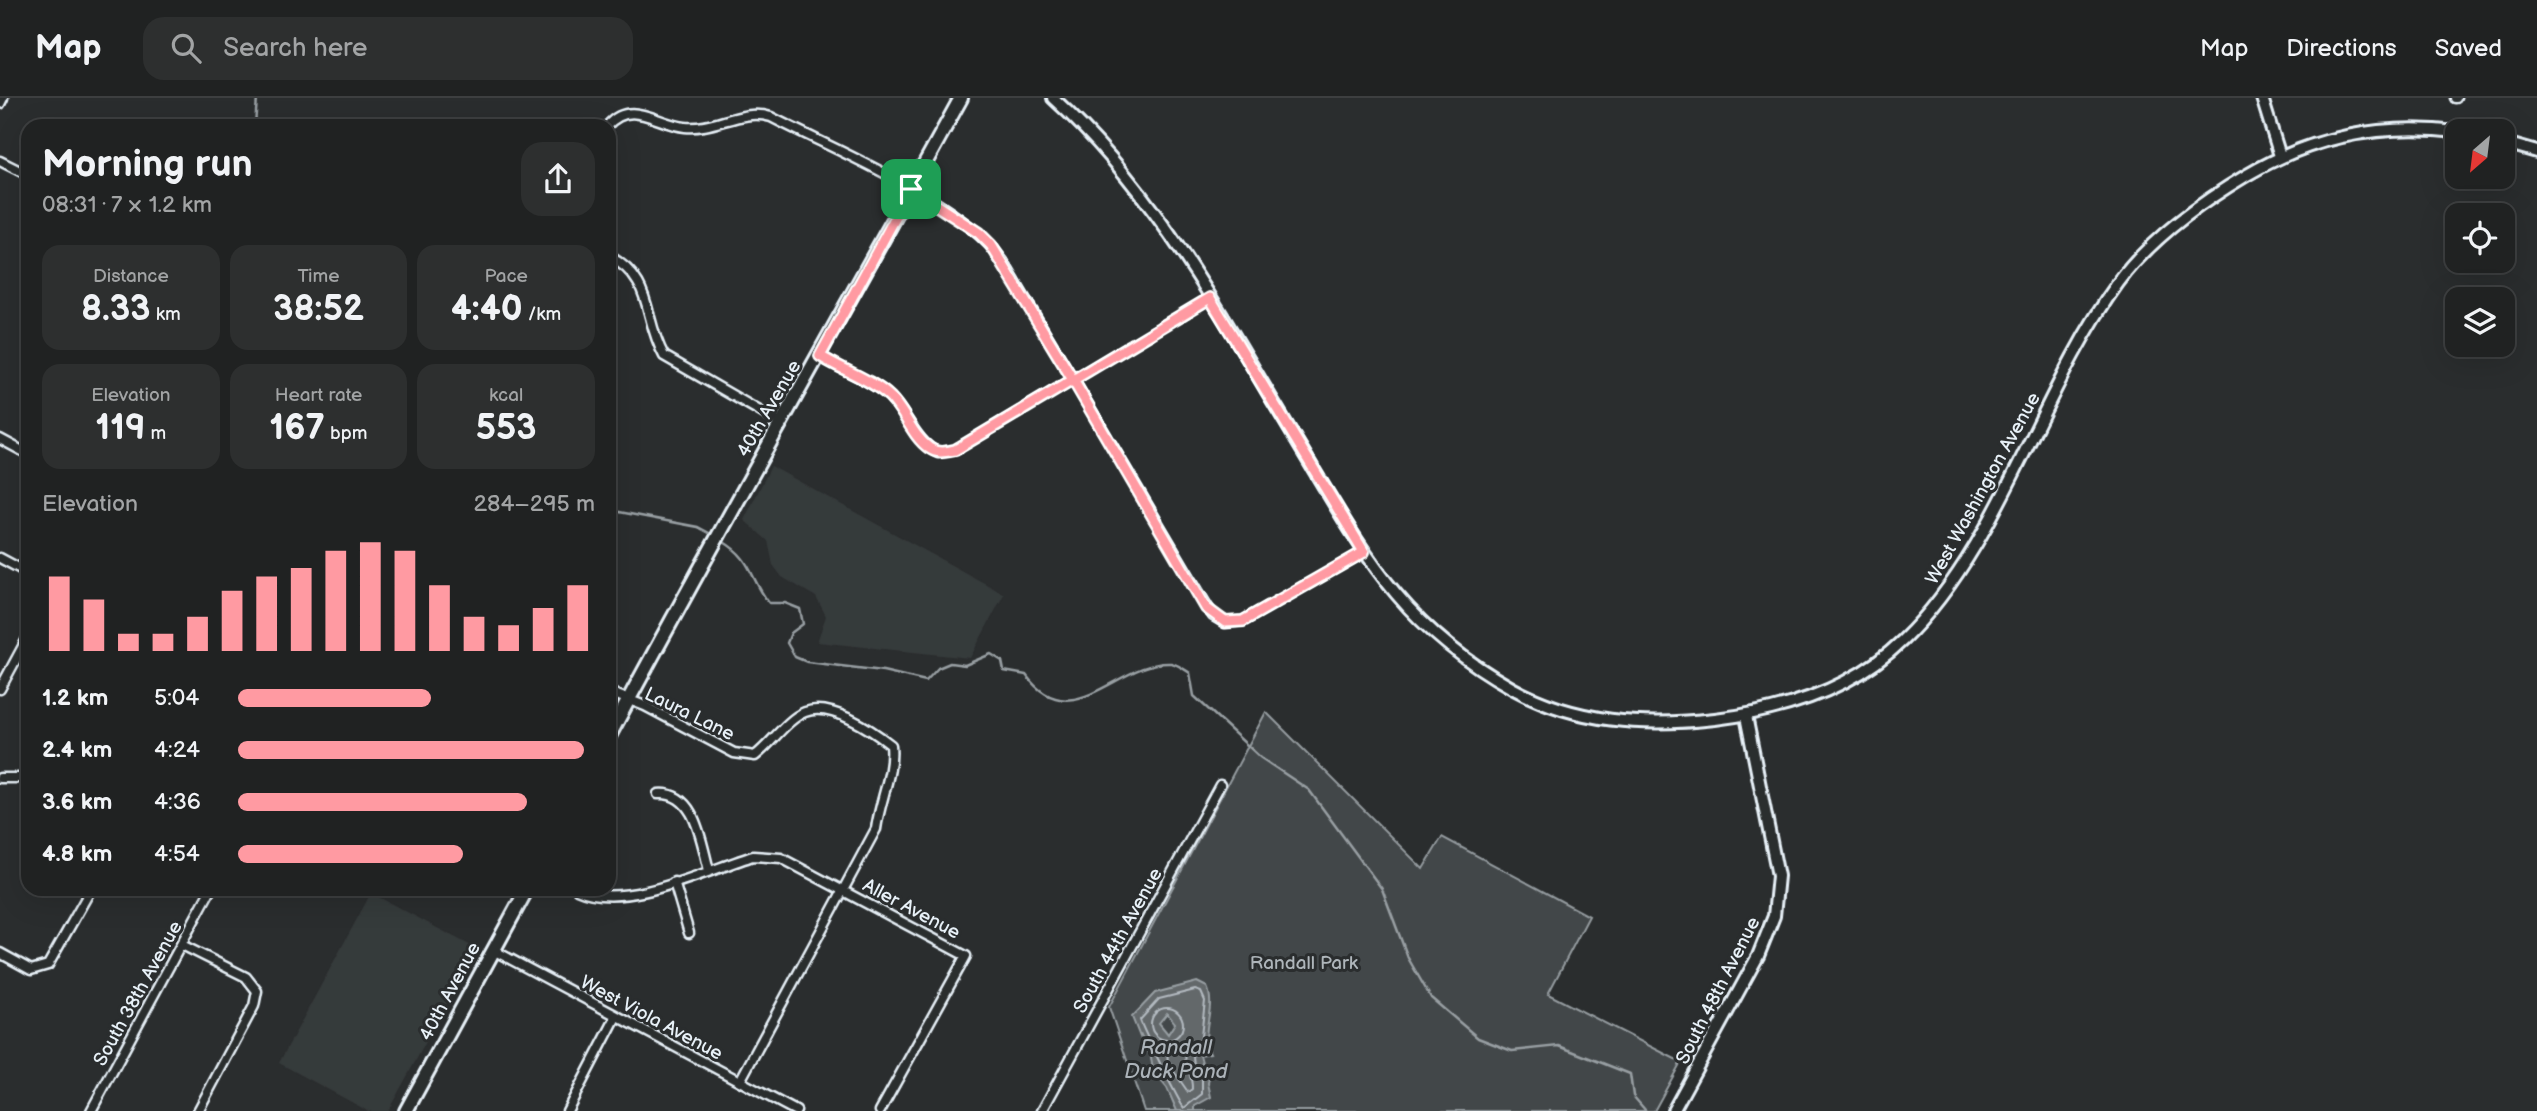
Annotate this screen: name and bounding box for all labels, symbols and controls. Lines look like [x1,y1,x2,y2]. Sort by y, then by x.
search box [143,17,633,80]
text: Map [35,28,101,68]
icon: search [167,29,205,67]
text: Search here [223,33,367,64]
text: Map [2200,34,2248,63]
text: Directions [2286,34,2397,63]
text: Saved [2435,34,2502,63]
north arrow [2445,119,2515,189]
map controls [2445,119,2515,357]
text: Morning run [42,142,253,187]
button: share [521,142,595,216]
pin [881,159,941,219]
icon: arrive [892,170,930,208]
text: 08:31 · 7 × 1.2 km [42,191,212,219]
button: locate [2445,203,2515,273]
text: Distance [93,265,169,288]
text: Time [297,265,340,288]
text: Pace [485,265,528,288]
button: layers [2445,287,2515,357]
text: 8.33 [81,288,151,331]
text: 38:52 [273,288,364,331]
text: 4:40 [451,288,523,331]
text: km [151,303,181,326]
text: /km [523,303,561,326]
street label: 40th Avenue [732,356,806,461]
text: Elevation [91,384,170,407]
text: Heart rate [275,384,362,407]
text: kcal [489,384,523,407]
street label: West Washington Avenue [1921,389,2046,589]
text: 119 [95,407,145,450]
text: 167 [270,407,325,450]
text: 553 [476,407,537,450]
text: m [145,422,166,445]
text: bpm [325,422,367,445]
text: Elevation [42,490,138,518]
text: 284–295 m [474,490,595,518]
street label: Laura Lane [641,683,738,746]
text: 1.2 km [42,684,108,712]
text: 5:04 [154,684,199,712]
text: 2.4 km [42,736,112,764]
text: 4:24 [154,736,200,764]
text: 3.6 km [42,788,112,816]
text: 4:36 [154,788,201,816]
text: 4.8 km [42,840,112,868]
text: 4:54 [154,840,200,868]
street label: South 44th Avenue [1069,864,1168,1017]
street label: Aller Avenue [859,874,964,945]
street label: South 48th Avenue [1671,913,1765,1068]
street label: South 38th Avenue [89,917,188,1070]
street label: 40th Avenue [415,939,486,1045]
park label: Randall Park [1250,952,1359,975]
street label: West Viola Avenue [576,971,726,1066]
water label: Randall Duck Pond [1124,1035,1229,1084]

